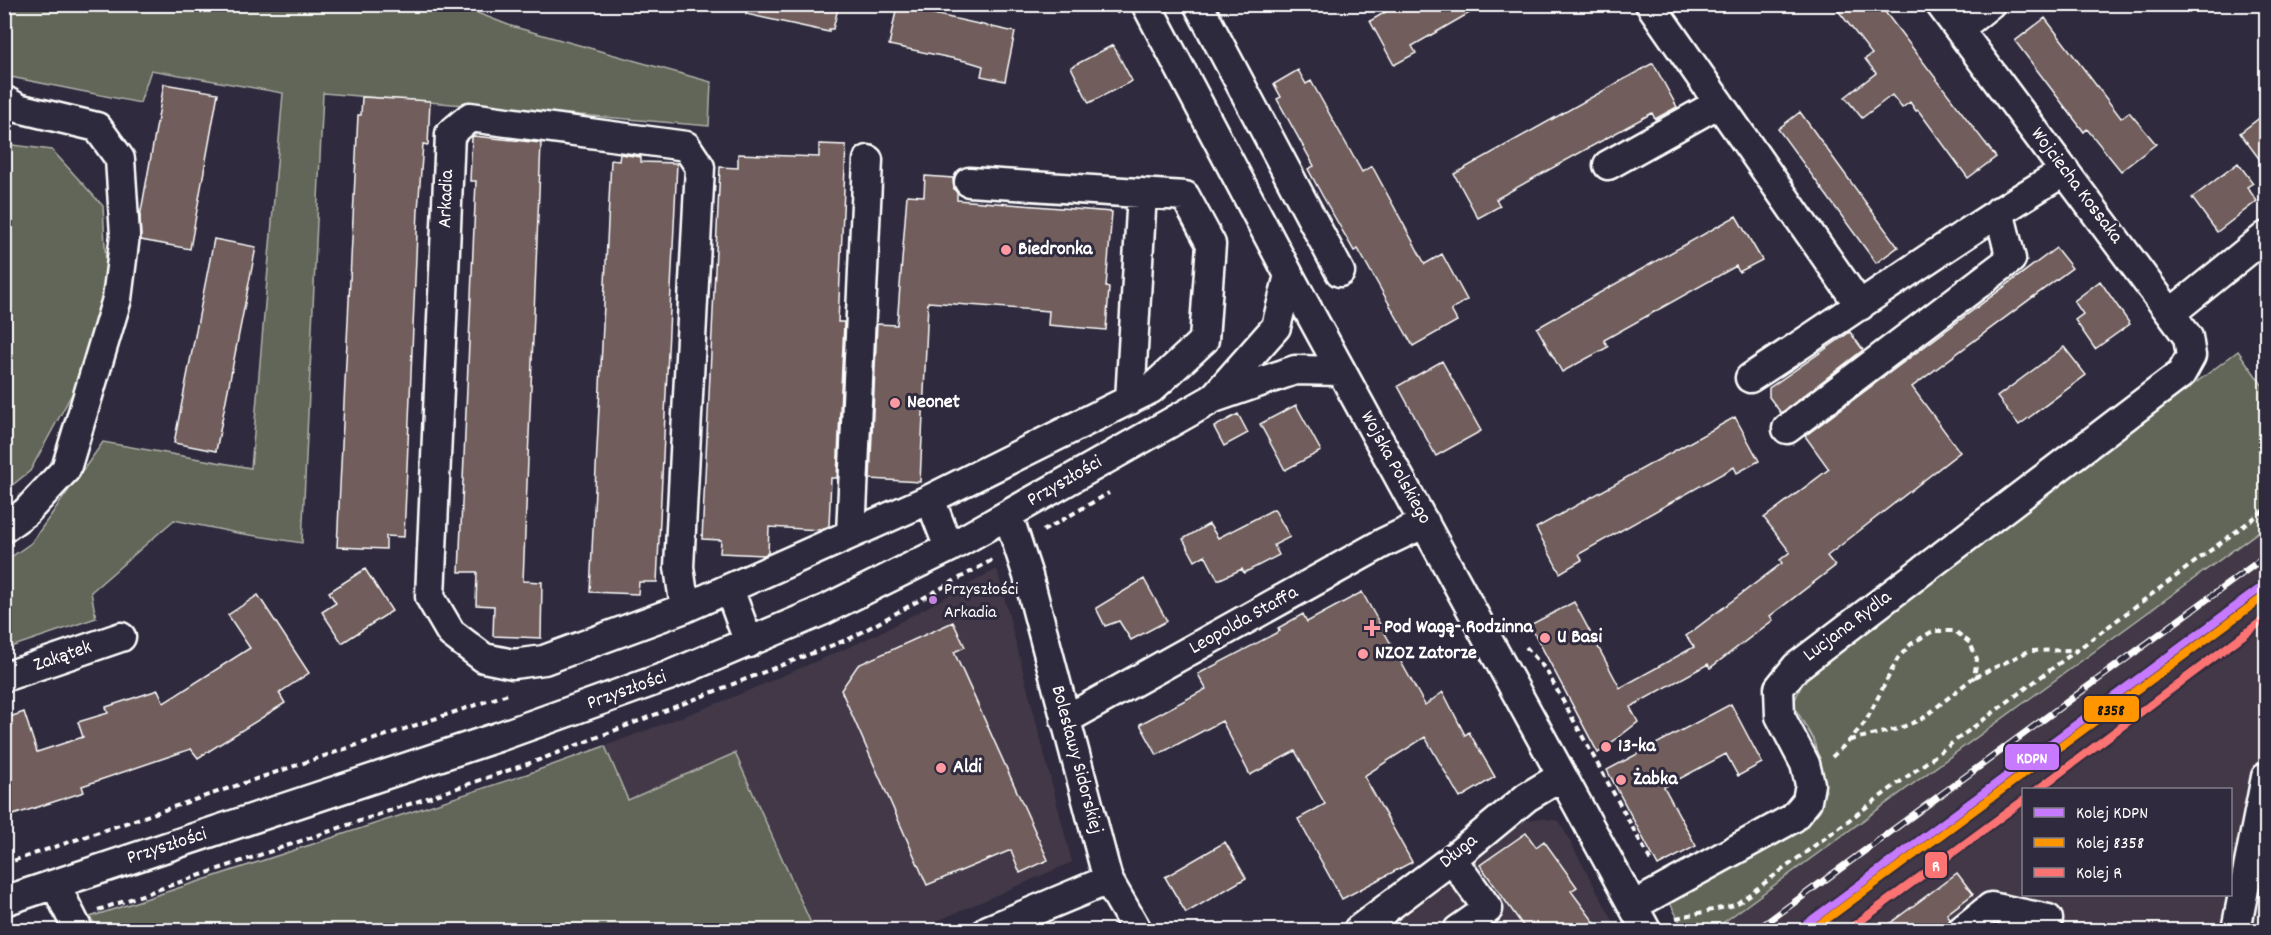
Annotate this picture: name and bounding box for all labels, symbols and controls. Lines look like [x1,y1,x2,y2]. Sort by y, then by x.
street label: Wojciecha Kossaka [2023,122,2129,251]
street label: Arkadia [432,169,462,229]
place label: Biedronka [1018,236,1093,264]
marker: Biedronka [999,243,1013,257]
place label: Neonet [907,389,961,417]
marker: Neonet [888,396,902,410]
street label: Wojska Polskiego [1352,406,1438,530]
street label: Przyszłości [1022,449,1108,515]
place label: Przyszłości Arkadia [944,578,1018,626]
street label: Leopolda Staffa [1184,579,1304,662]
street label: Lucjana Rydla [1798,584,1898,669]
marker: Przyszłości Arkadia [927,594,939,606]
place label: Pod Wagą- Rodzinna [1384,614,1534,642]
marker: Pod Wagą- Rodzinna [1365,621,1379,635]
place label: U Basi [1557,624,1603,652]
marker: U Basi [1538,631,1552,645]
street label: Zakątek [30,634,96,680]
place label: NZOZ Zatorze [1375,640,1477,668]
marker: NZOZ Zatorze [1356,647,1370,661]
street label: Przyszłości [583,664,671,718]
street label: Bolesławy Sidorskiej [1043,683,1109,837]
line badge: 8358 [2083,695,2140,723]
text: 8358 [2097,700,2125,723]
place label: 13-ka [1618,733,1656,761]
marker: 13-ka [1599,740,1613,754]
line badge: KDPN [2004,743,2060,771]
text: KDPN [2017,748,2047,771]
place label: Aldi [953,754,982,782]
marker: Aldi [934,761,948,775]
place label: Żabka [1633,766,1678,794]
marker: Żabka [1614,773,1628,787]
legend [2022,788,2232,896]
text: Kolej KDPN [2076,802,2148,827]
street label: Przyszłości [123,821,211,873]
street label: Długa [1434,827,1485,876]
text: Kolej 8358 [2076,832,2144,857]
line badge: R [1924,851,1948,879]
text: R [1932,856,1940,879]
text: Kolej R [2076,862,2122,887]

